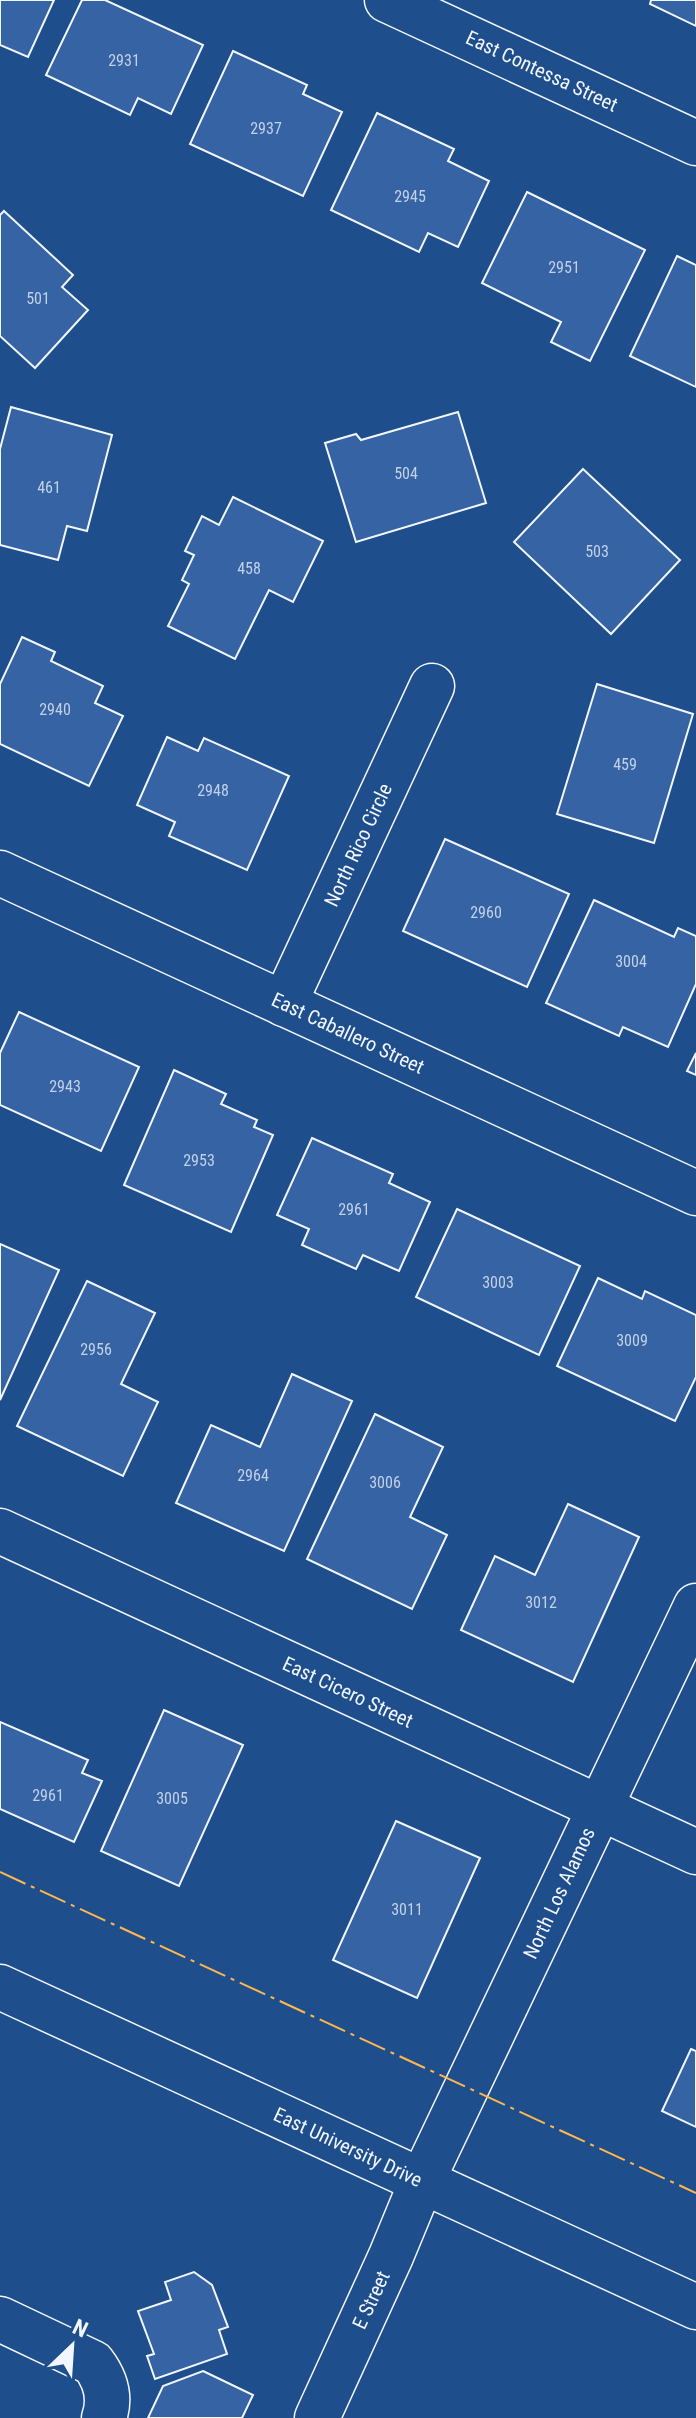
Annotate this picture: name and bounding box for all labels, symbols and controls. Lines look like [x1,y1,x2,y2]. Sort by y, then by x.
street label: East Contessa Street [462,25,622,117]
house number: 2931 [108,51,140,70]
house number: 2937 [250,119,282,138]
house number: 2945 [394,187,426,206]
house number: 2951 [548,258,580,277]
house number: 501 [26,289,50,308]
house number: 504 [394,464,418,483]
house number: 461 [37,478,61,497]
house number: 503 [585,542,609,561]
house number: 458 [237,559,261,578]
house number: 2940 [39,700,71,719]
house number: 459 [613,755,637,774]
street label: North Rico Circle [319,780,397,910]
house number: 2948 [197,781,229,800]
house number: 2960 [470,903,502,922]
house number: 3004 [615,952,647,971]
street label: East Caballero Street [268,987,428,1079]
house number: 2943 [49,1077,81,1096]
house number: 2953 [183,1151,215,1170]
house number: 2961 [338,1200,370,1219]
house number: 3003 [482,1273,514,1292]
house number: 3009 [616,1331,648,1350]
house number: 2956 [80,1340,112,1359]
house number: 2964 [237,1466,269,1485]
house number: 3006 [369,1473,401,1492]
house number: 3012 [525,1593,557,1612]
street label: East Cicero Street [279,1651,417,1733]
house number: 2961 [32,1786,64,1805]
house number: 3005 [156,1789,188,1808]
street label: North Los Alamos [518,1823,600,1963]
house number: 3011 [391,1900,423,1919]
street label: East University Drive [270,2102,426,2192]
street label: E Street [347,2267,395,2333]
north arrow [32,2306,112,2386]
text: N [69,2314,92,2343]

